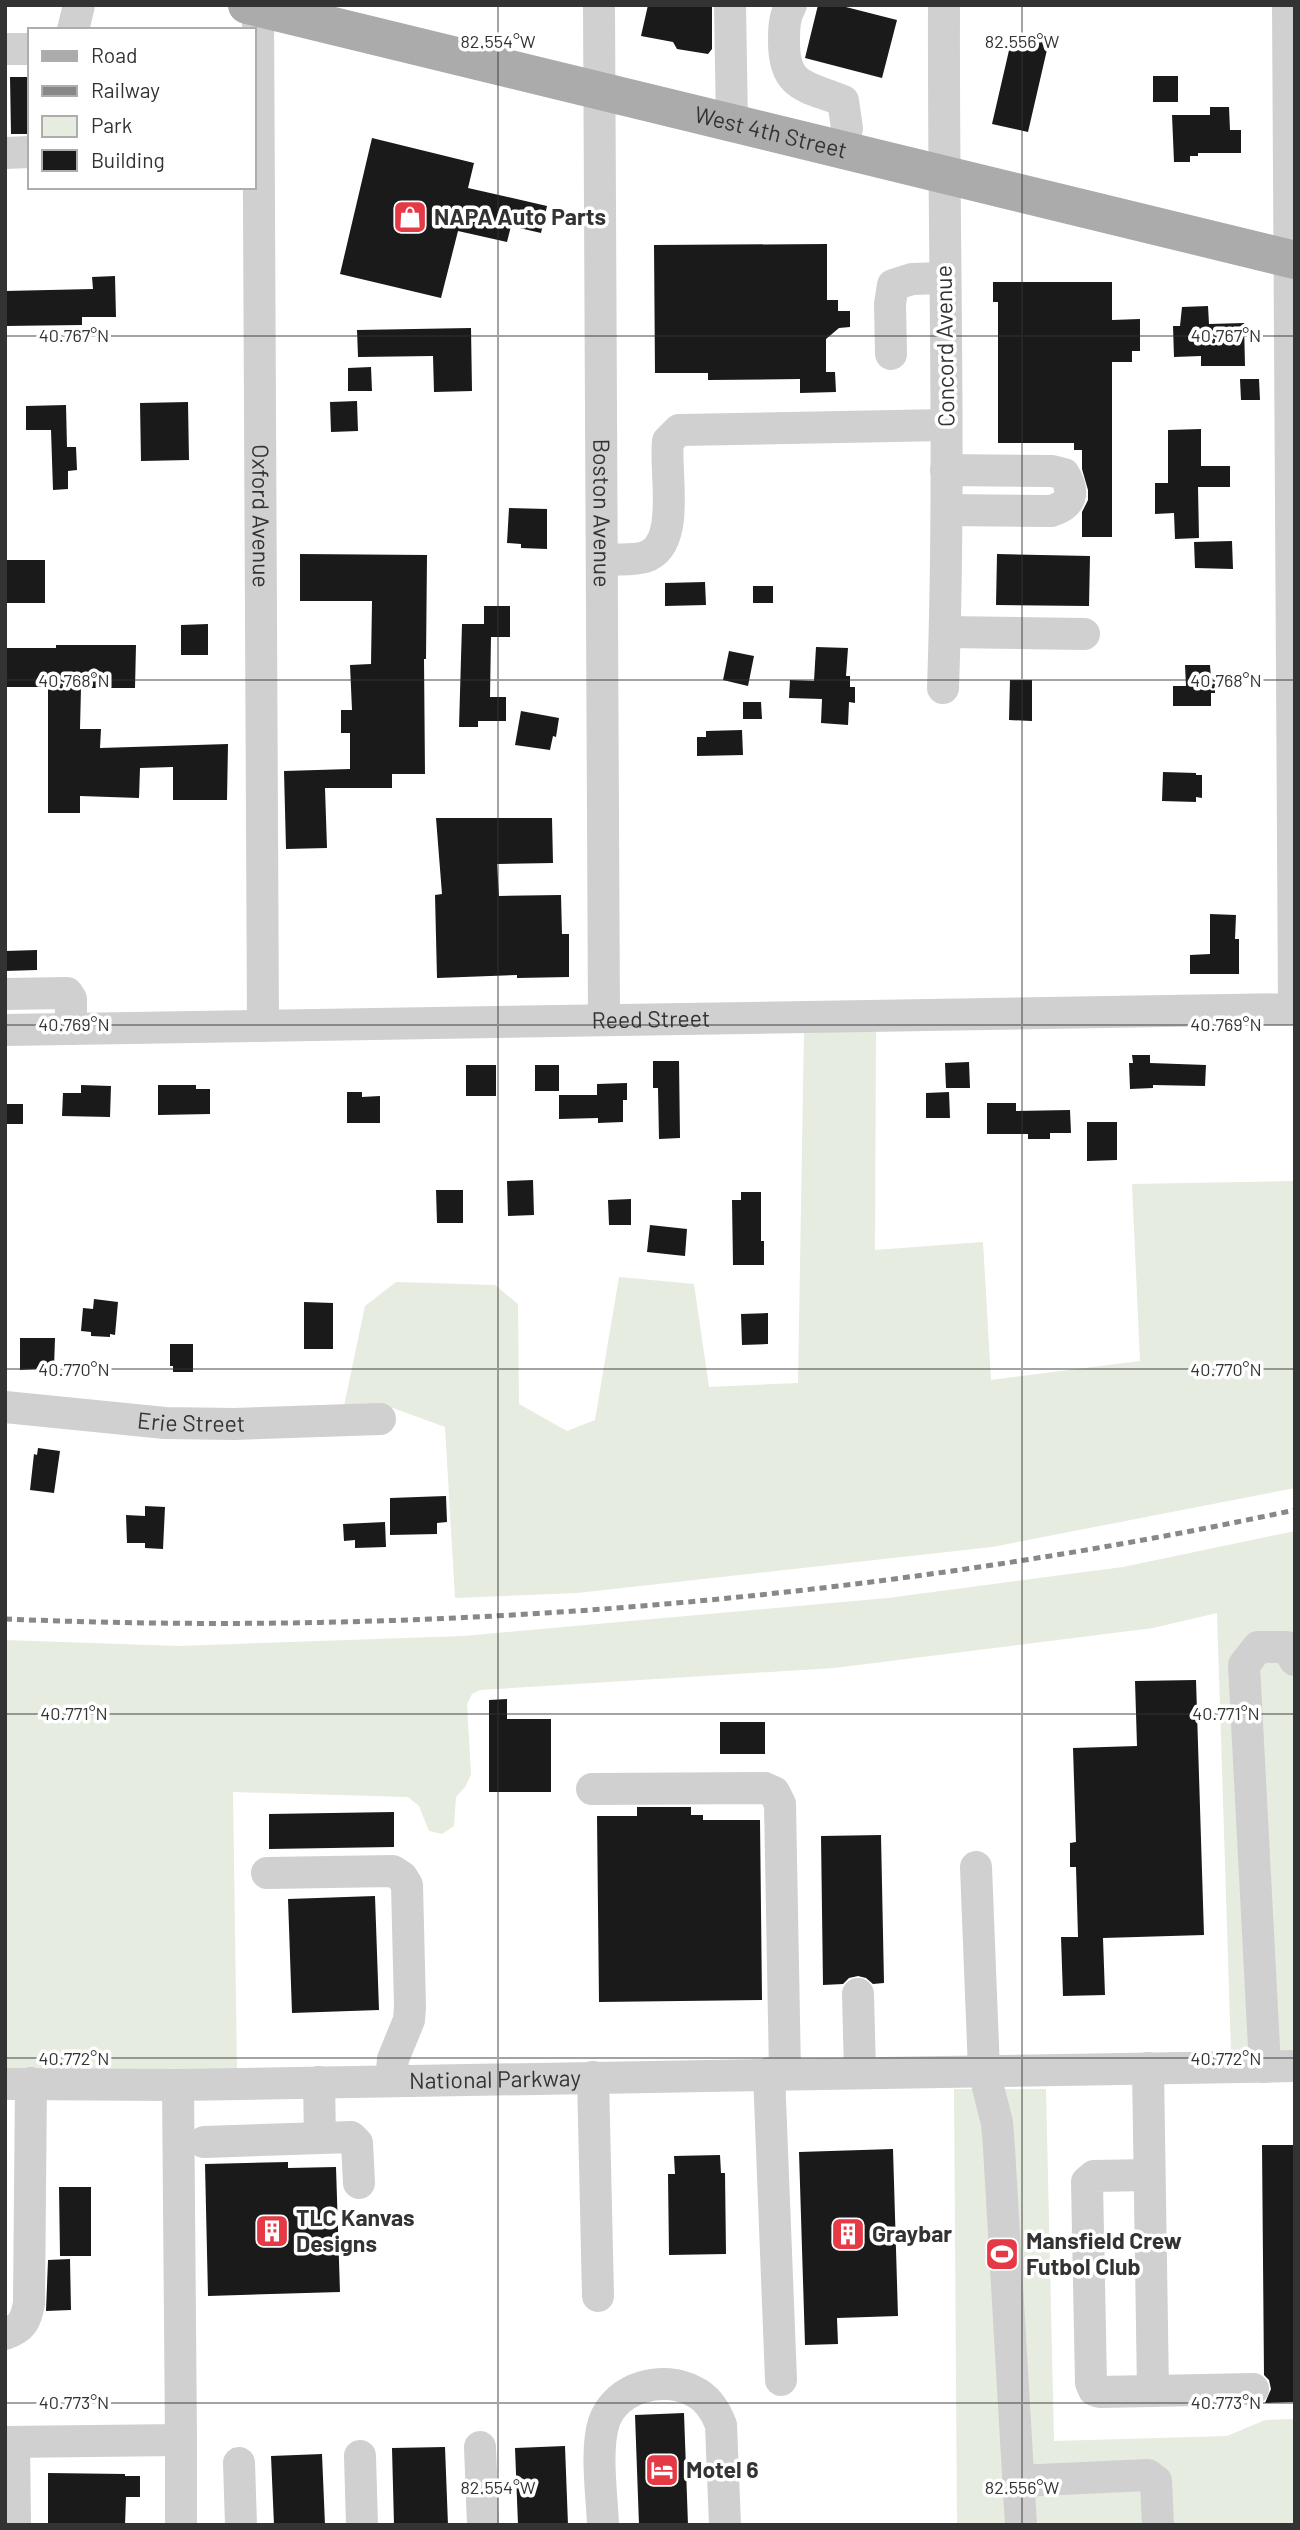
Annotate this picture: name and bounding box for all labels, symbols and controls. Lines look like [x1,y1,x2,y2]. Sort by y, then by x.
legend [28,28,256,189]
text: 82.554°W [460,30,536,52]
text: 82.556°W [985,30,1059,52]
text: Road [91,42,137,67]
text: Railway [91,77,160,102]
street label: West 4th Street [692,99,850,164]
text: Park [91,112,132,137]
text: Building [91,147,165,172]
shop icon: NAPA Auto Parts [391,198,429,236]
place label: NAPA Auto Parts [434,202,606,230]
street label: Concord Avenue [929,265,959,427]
text: 40.767°N [39,324,109,346]
text: 40.767°N [1191,324,1261,346]
street label: Boston Avenue [588,439,617,587]
street label: Oxford Avenue [247,444,276,588]
text: 40.768°N [38,669,110,691]
text: 40.768°N [1190,669,1262,691]
street label: Reed Street [591,1004,710,1033]
text: 40.769°N [38,1013,110,1035]
text: 40.769°N [1190,1013,1262,1035]
text: 40.770°N [38,1358,110,1380]
text: 40.770°N [1190,1358,1262,1380]
street label: Erie Street [136,1405,246,1437]
text: 40.771°N [40,1702,108,1724]
text: 40.771°N [1192,1702,1260,1724]
text: 40.772°N [39,2047,109,2069]
text: 40.772°N [1191,2047,1261,2069]
street label: National Parkway [409,2063,582,2094]
place label: TLC Kanvas Designs [296,2203,415,2257]
building icon: TLC Kanvas Designs [253,2212,291,2250]
building icon: Graybar [829,2215,867,2253]
place label: Graybar [872,2219,952,2247]
place label: Mansfield Crew Futbol Club [1026,2226,1182,2280]
sports icon: Mansfield Crew Futbol Club [983,2235,1021,2273]
text: 40.773°N [39,2391,109,2413]
text: 40.773°N [1191,2391,1261,2413]
hotel icon: Motel 6 [643,2451,681,2489]
place label: Motel 6 [686,2455,759,2483]
text: 82.554°W [460,2476,536,2498]
text: 82.556°W [985,2476,1059,2498]

